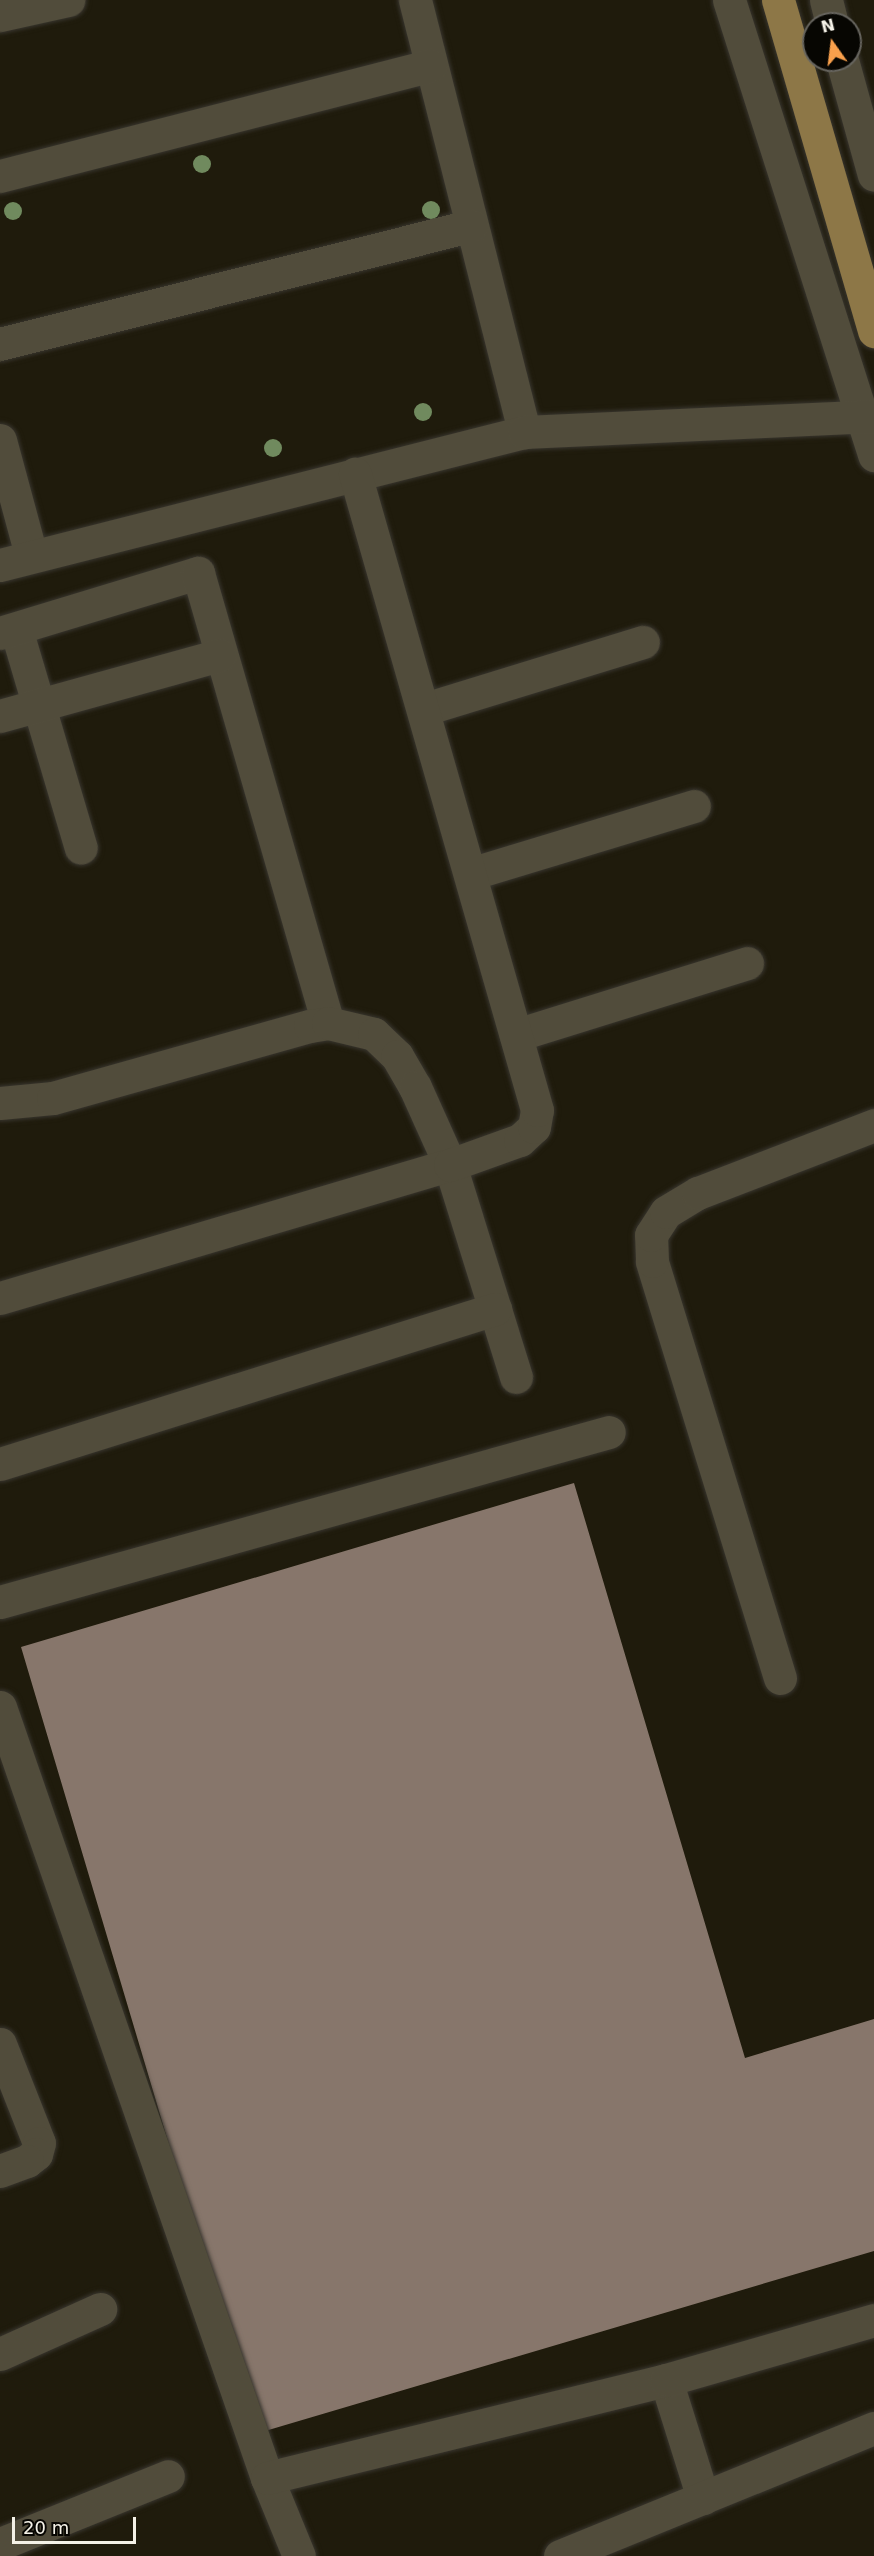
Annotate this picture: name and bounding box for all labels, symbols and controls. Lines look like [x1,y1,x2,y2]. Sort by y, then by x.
north arrow [802,12,862,72]
text: N [819,15,837,37]
scale bar [15,2505,140,2543]
text: 20 m [23,2517,69,2538]

